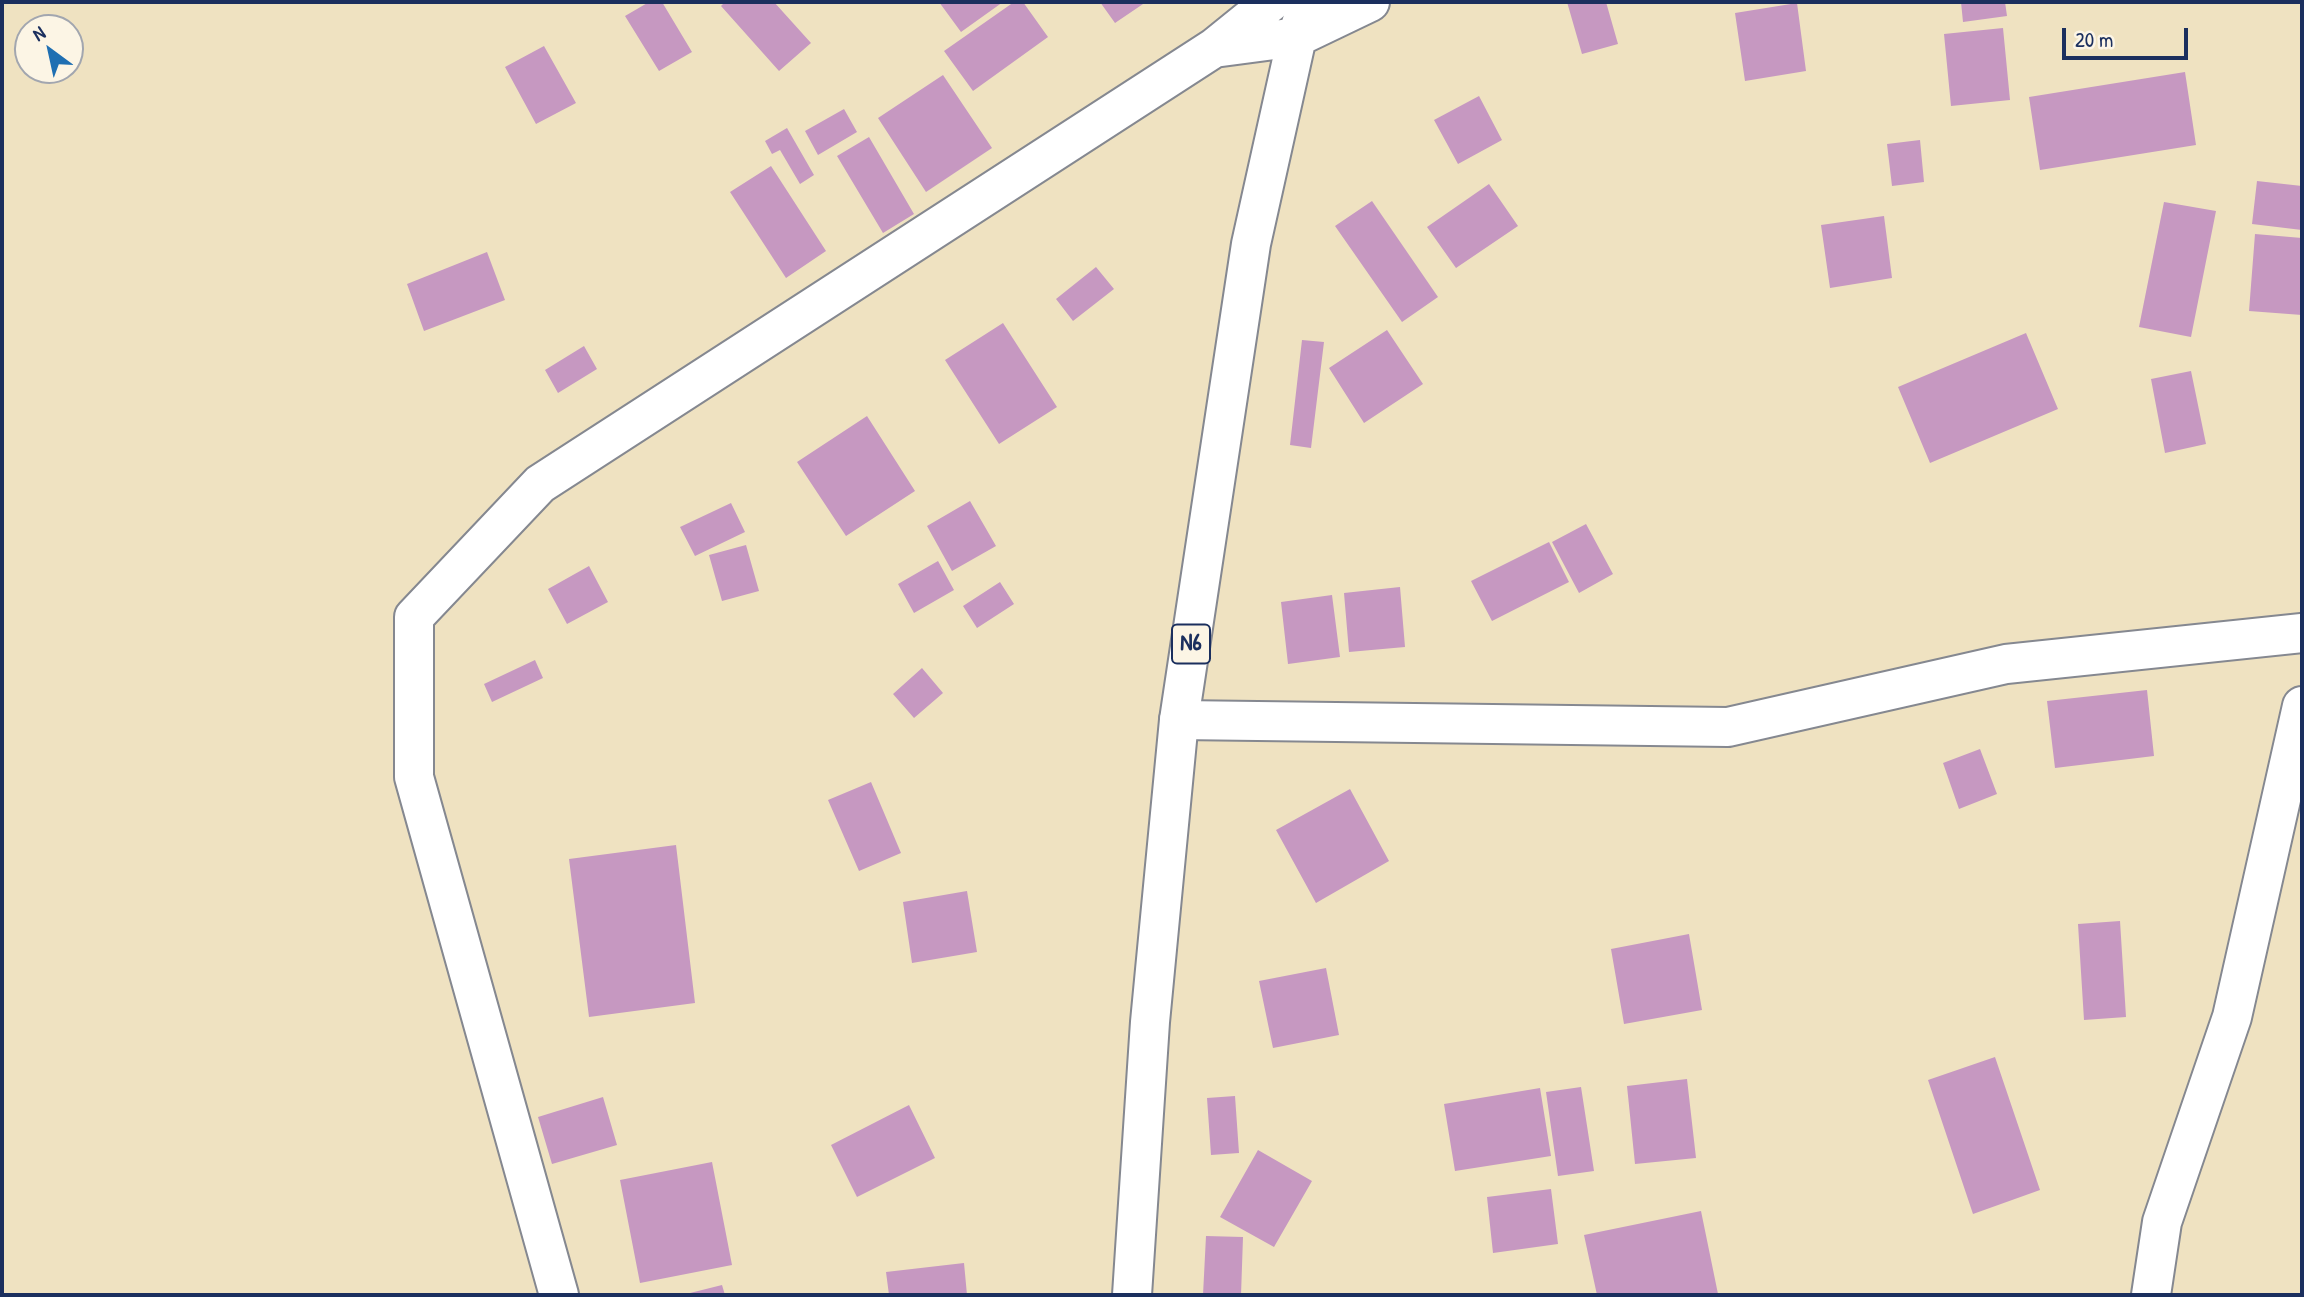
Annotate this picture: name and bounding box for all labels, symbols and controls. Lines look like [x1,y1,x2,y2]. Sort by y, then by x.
north arrow [14,14,84,84]
scale bar [2066,14,2192,58]
text: N [27,19,50,47]
text: 20 m [2075,25,2113,54]
road number: N6 [1172,624,1210,664]

